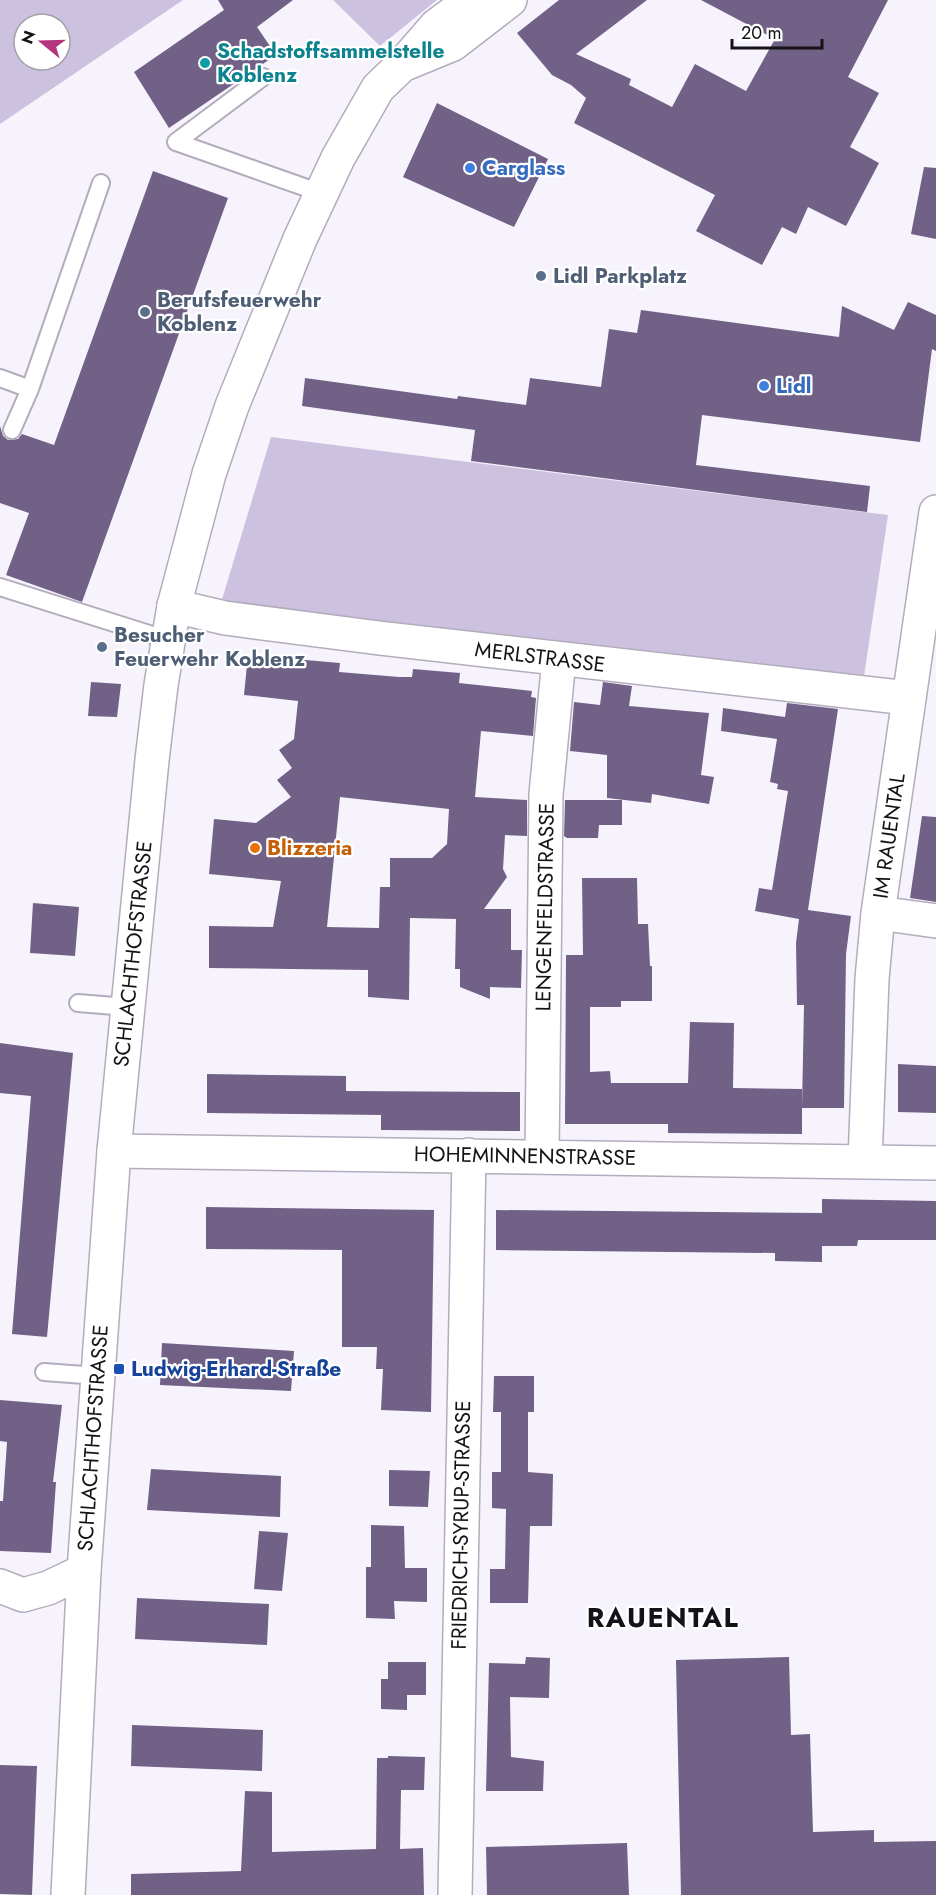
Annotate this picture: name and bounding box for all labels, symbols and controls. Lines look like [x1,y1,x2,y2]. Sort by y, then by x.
north arrow [12,12,72,72]
scale bar [732,12,822,50]
text: 20 m [741,20,781,46]
text: N [15,28,41,47]
place label: Schadstoffsammelstelle Koblenz [217,36,445,90]
marker: Schadstoffsammelstelle Koblenz [198,56,212,70]
place label: Carglass [482,153,566,183]
marker: Carglass [463,161,477,175]
place label: Lidl Parkplatz [553,261,687,291]
marker: Lidl Parkplatz [534,269,548,283]
place label: Berufsfeuerwehr Koblenz [157,285,322,339]
marker: Berufsfeuerwehr Koblenz [138,305,152,319]
place label: Lidl [776,371,812,401]
marker: Lidl [757,379,771,393]
place label: Besucher Feuerwehr Koblenz [114,620,305,674]
street label: MERLSTRASSE [473,634,607,680]
marker: Besucher Feuerwehr Koblenz [95,640,109,654]
street label: IM RAUENTAL [865,771,913,900]
street label: LENGENFELDSTRASSE [528,802,562,1012]
place label: Blizzeria [267,833,352,863]
street label: SCHLACHTHOFSTRASSE [106,840,160,1068]
marker: Blizzeria [248,841,262,855]
street label: HOHEMINNENSTRASSE [414,1139,636,1173]
street label: SCHLACHTHOFSTRASSE [70,1324,116,1552]
place label: Ludwig-Erhard-Straße [131,1354,341,1384]
marker: Ludwig-Erhard-Straße [112,1362,126,1376]
street label: FRIEDRICH-SYRUP-STRASSE [444,1400,478,1650]
district label: RAUENTAL [587,1598,739,1637]

